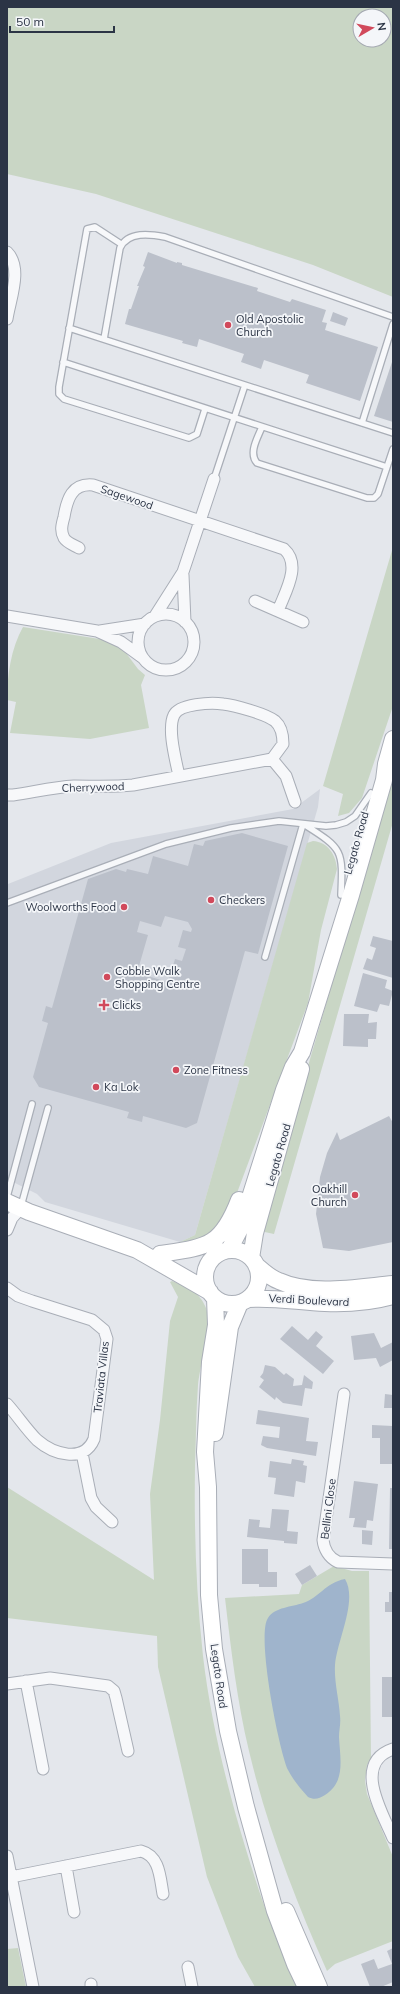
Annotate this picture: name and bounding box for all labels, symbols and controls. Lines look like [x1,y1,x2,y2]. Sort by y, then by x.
scale bar [10,8,114,34]
north arrow [352,8,392,48]
text: 50 m [16,14,44,29]
text: N [374,21,389,32]
place label: Old Apostolic Church [236,312,304,339]
marker: Old Apostolic Church [223,320,233,330]
street label: Sagewood [99,481,155,513]
street label: Cherrywood [61,779,125,795]
street label: Legato Road [340,810,372,876]
place label: Checkers [219,893,265,907]
marker: Checkers [206,895,216,905]
place label: Woolworths Food [25,900,116,914]
marker: Woolworths Food [119,902,129,912]
place label: Cobble Walk Shopping Centre [115,964,200,991]
marker: Cobble Walk Shopping Centre [102,972,112,982]
place label: Clicks [112,998,141,1012]
marker: Clicks [99,1000,109,1010]
place label: Zone Fitness [184,1063,248,1077]
marker: Zone Fitness [171,1065,181,1075]
place label: Ka Lok [104,1080,139,1094]
marker: Ka Lok [91,1082,101,1092]
street label: Legato Road [262,1122,294,1188]
place label: Oakhill Church [311,1182,347,1209]
marker: Oakhill Church [350,1190,360,1200]
street label: Verdi Boulevard [268,1291,350,1309]
street label: Traviata Villas [90,1340,112,1414]
street label: Bellini Close [317,1478,339,1540]
street label: Legato Road [208,1643,230,1709]

